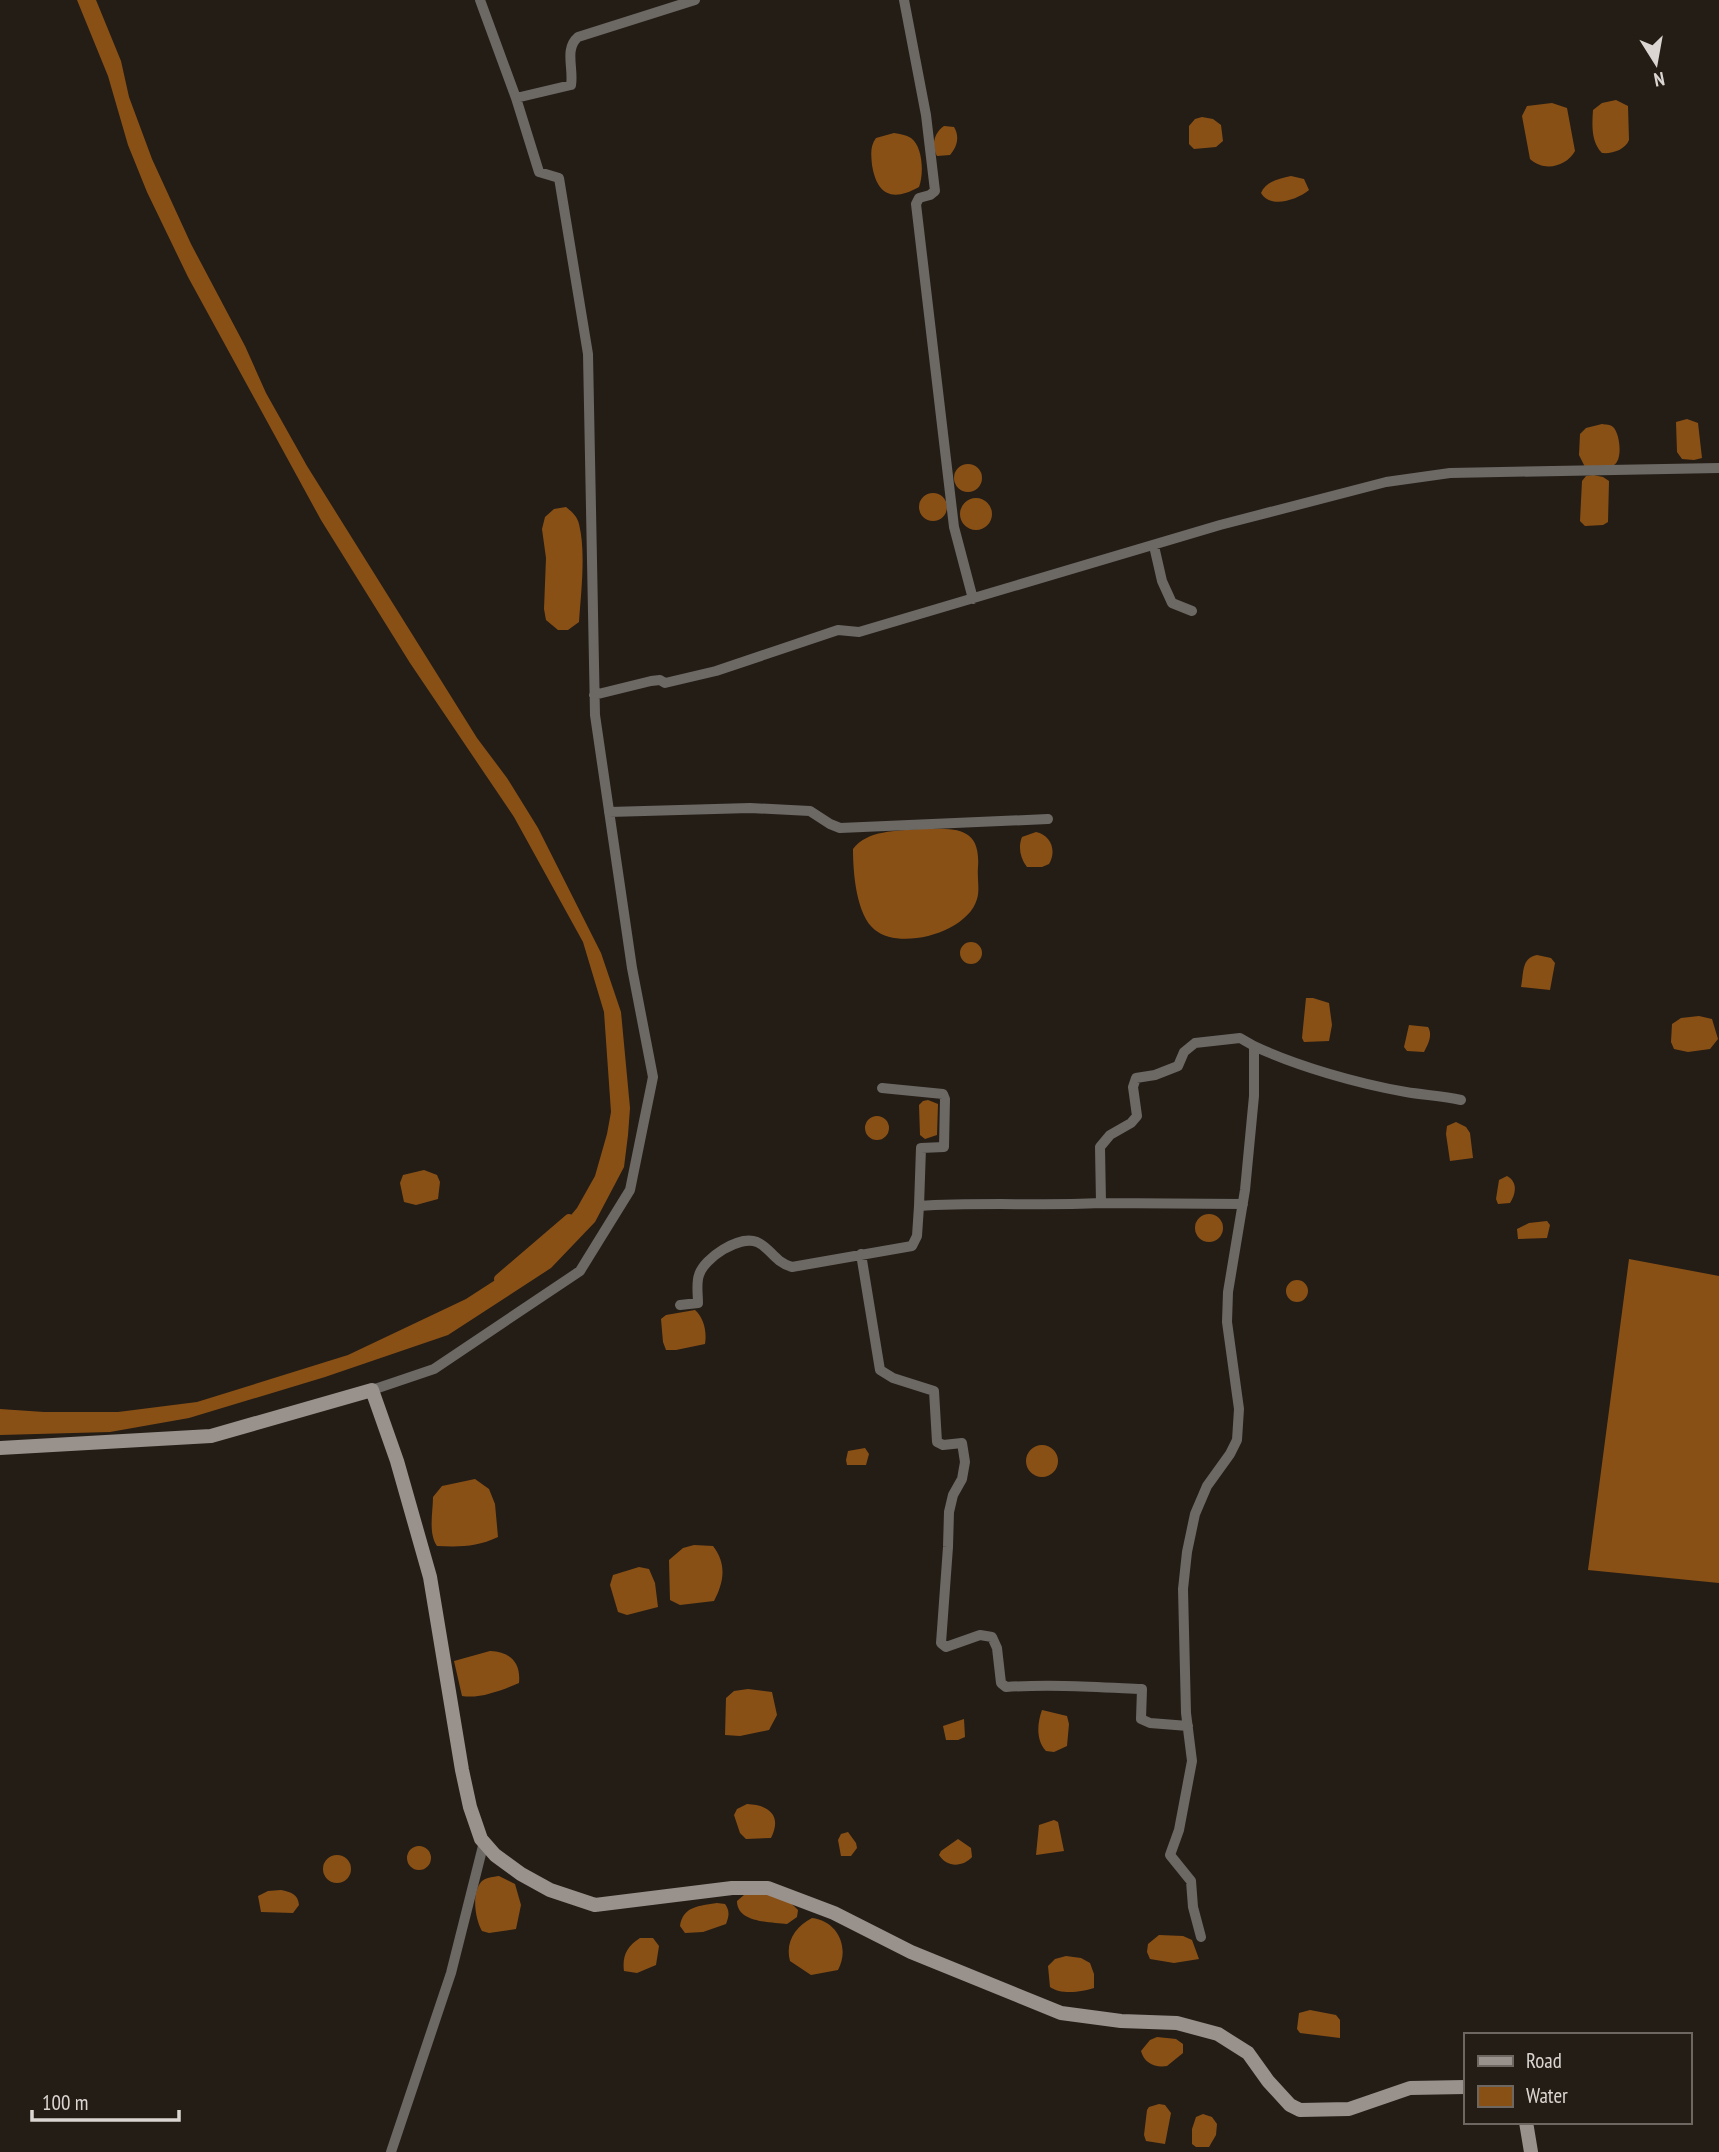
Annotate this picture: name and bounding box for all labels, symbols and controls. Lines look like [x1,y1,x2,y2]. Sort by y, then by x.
north arrow [1621,28,1691,98]
text: N [1652,67,1667,92]
legend [1464,2033,1691,2124]
text: Road [1526,2047,1562,2074]
scale bar [32,2078,178,2122]
text: Water [1526,2082,1568,2109]
text: 100 m [42,2089,88,2116]

